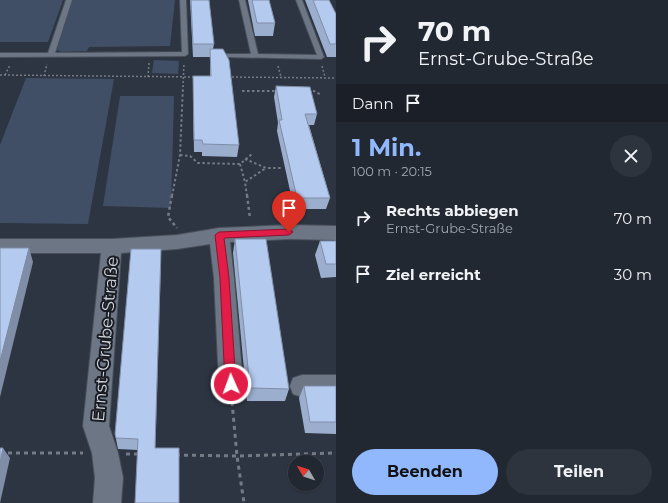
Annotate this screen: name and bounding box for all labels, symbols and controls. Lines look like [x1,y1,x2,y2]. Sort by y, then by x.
text: 70 m [418,14,491,48]
icon: right [352,16,404,68]
text: Ernst-Grube-Straße [418,48,594,70]
icon: arrive [402,92,424,114]
text: Dann [352,94,394,113]
text: 1 Min. [352,133,421,162]
button: close [610,135,652,177]
text: 100 m · 20:15 [352,163,432,179]
pin [272,191,306,232]
icon: arrive [278,197,300,219]
text: Rechts abbiegen [386,201,519,220]
icon: right [352,207,374,229]
text: 70 m [614,209,652,228]
text: Ernst-Grube-Straße [386,220,513,236]
street label: Ernst-Grube-Straße [88,255,122,423]
icon: arrive [352,263,374,285]
text: Ziel erreicht [386,265,481,284]
text: 30 m [614,265,652,284]
position arrow [210,363,252,405]
button: Beenden [352,449,498,495]
button: Teilen [506,449,652,495]
north arrow [288,455,324,491]
map controls [288,455,324,491]

